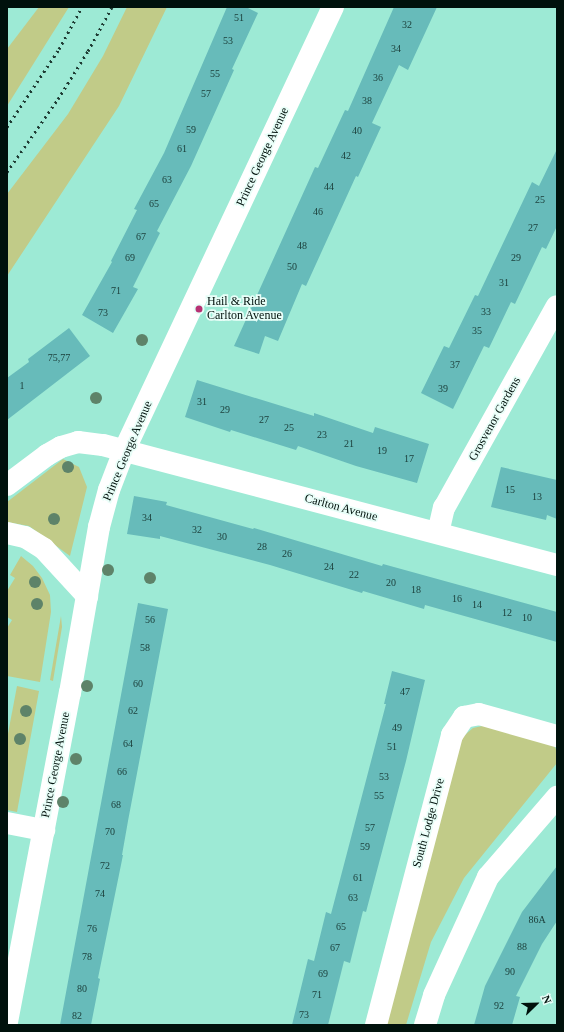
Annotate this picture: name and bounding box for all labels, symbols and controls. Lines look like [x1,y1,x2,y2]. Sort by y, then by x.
house number: 51 [234,12,244,24]
house number: 32 [402,19,412,31]
house number: 53 [223,35,233,47]
house number: 34 [391,43,401,55]
house number: 55 [210,68,220,80]
house number: 36 [373,72,383,84]
house number: 57 [201,88,211,100]
house number: 38 [362,95,372,107]
street label: Prince George Avenue [234,105,292,209]
house number: 59 [186,124,196,136]
house number: 40 [352,125,362,137]
house number: 61 [177,143,187,155]
house number: 42 [341,150,351,162]
house number: 63 [162,174,172,186]
house number: 44 [324,181,334,193]
house number: 25 [535,194,545,206]
house number: 65 [149,198,159,210]
house number: 46 [313,206,323,218]
house number: 27 [528,222,538,234]
house number: 67 [136,231,146,243]
house number: 48 [297,240,307,252]
house number: 69 [125,252,135,264]
house number: 29 [511,252,521,264]
house number: 50 [287,261,297,273]
house number: 31 [499,277,509,289]
house number: 71 [111,285,121,297]
place label: Hail & Ride Carlton Avenue [207,295,282,323]
marker: Hail & Ride Carlton Avenue [194,304,204,314]
house number: 33 [481,306,491,318]
house number: 73 [98,307,108,319]
house number: 35 [472,325,482,337]
house number: 75,77 [48,352,70,364]
house number: 37 [450,359,460,371]
street label: Grosvenor Gardens [466,375,524,463]
house number: 1 [20,380,24,392]
house number: 39 [438,383,448,395]
house number: 31 [197,396,207,408]
street label: Prince George Avenue [100,398,156,504]
house number: 29 [220,404,230,416]
house number: 27 [259,414,269,426]
house number: 25 [284,422,294,434]
house number: 23 [317,429,327,441]
house number: 21 [344,438,354,450]
house number: 19 [377,445,387,457]
house number: 17 [404,453,414,465]
house number: 15 [505,484,515,496]
street label: Carlton Avenue [303,491,379,525]
house number: 13 [532,491,542,503]
house number: 34 [142,512,152,524]
house number: 32 [192,524,202,536]
house number: 30 [217,531,227,543]
house number: 28 [257,541,267,553]
house number: 26 [282,548,292,560]
house number: 24 [324,561,334,573]
house number: 22 [349,569,359,581]
house number: 20 [386,577,396,589]
house number: 18 [411,584,421,596]
house number: 16 [452,593,462,605]
house number: 14 [472,599,482,611]
house number: 12 [502,607,512,619]
house number: 10 [522,612,532,624]
house number: 56 [145,614,155,626]
house number: 58 [140,642,150,654]
house number: 60 [133,678,143,690]
house number: 47 [400,686,410,698]
house number: 62 [128,705,138,717]
street label: Prince George Avenue [39,711,73,819]
house number: 49 [392,722,402,734]
house number: 64 [123,738,133,750]
house number: 51 [387,741,397,753]
house number: 66 [117,766,127,778]
house number: 53 [379,771,389,783]
street label: South Lodge Drive [410,777,448,869]
house number: 55 [374,790,384,802]
house number: 68 [111,799,121,811]
house number: 57 [365,822,375,834]
house number: 70 [105,826,115,838]
house number: 59 [360,841,370,853]
house number: 72 [100,860,110,872]
house number: 61 [353,872,363,884]
house number: 74 [95,888,105,900]
house number: 63 [348,892,358,904]
house number: 86A [528,914,546,926]
house number: 65 [336,921,346,933]
house number: 76 [87,923,97,935]
house number: 88 [517,941,527,953]
house number: 67 [330,942,340,954]
house number: 78 [82,951,92,963]
house number: 90 [505,966,515,978]
house number: 69 [318,968,328,980]
house number: 80 [77,983,87,995]
north arrow [516,984,556,1024]
house number: 71 [312,989,322,1001]
text: N [540,993,554,1005]
house number: 92 [494,1000,504,1012]
house number: 73 [299,1009,309,1021]
house number: 82 [72,1010,82,1022]

